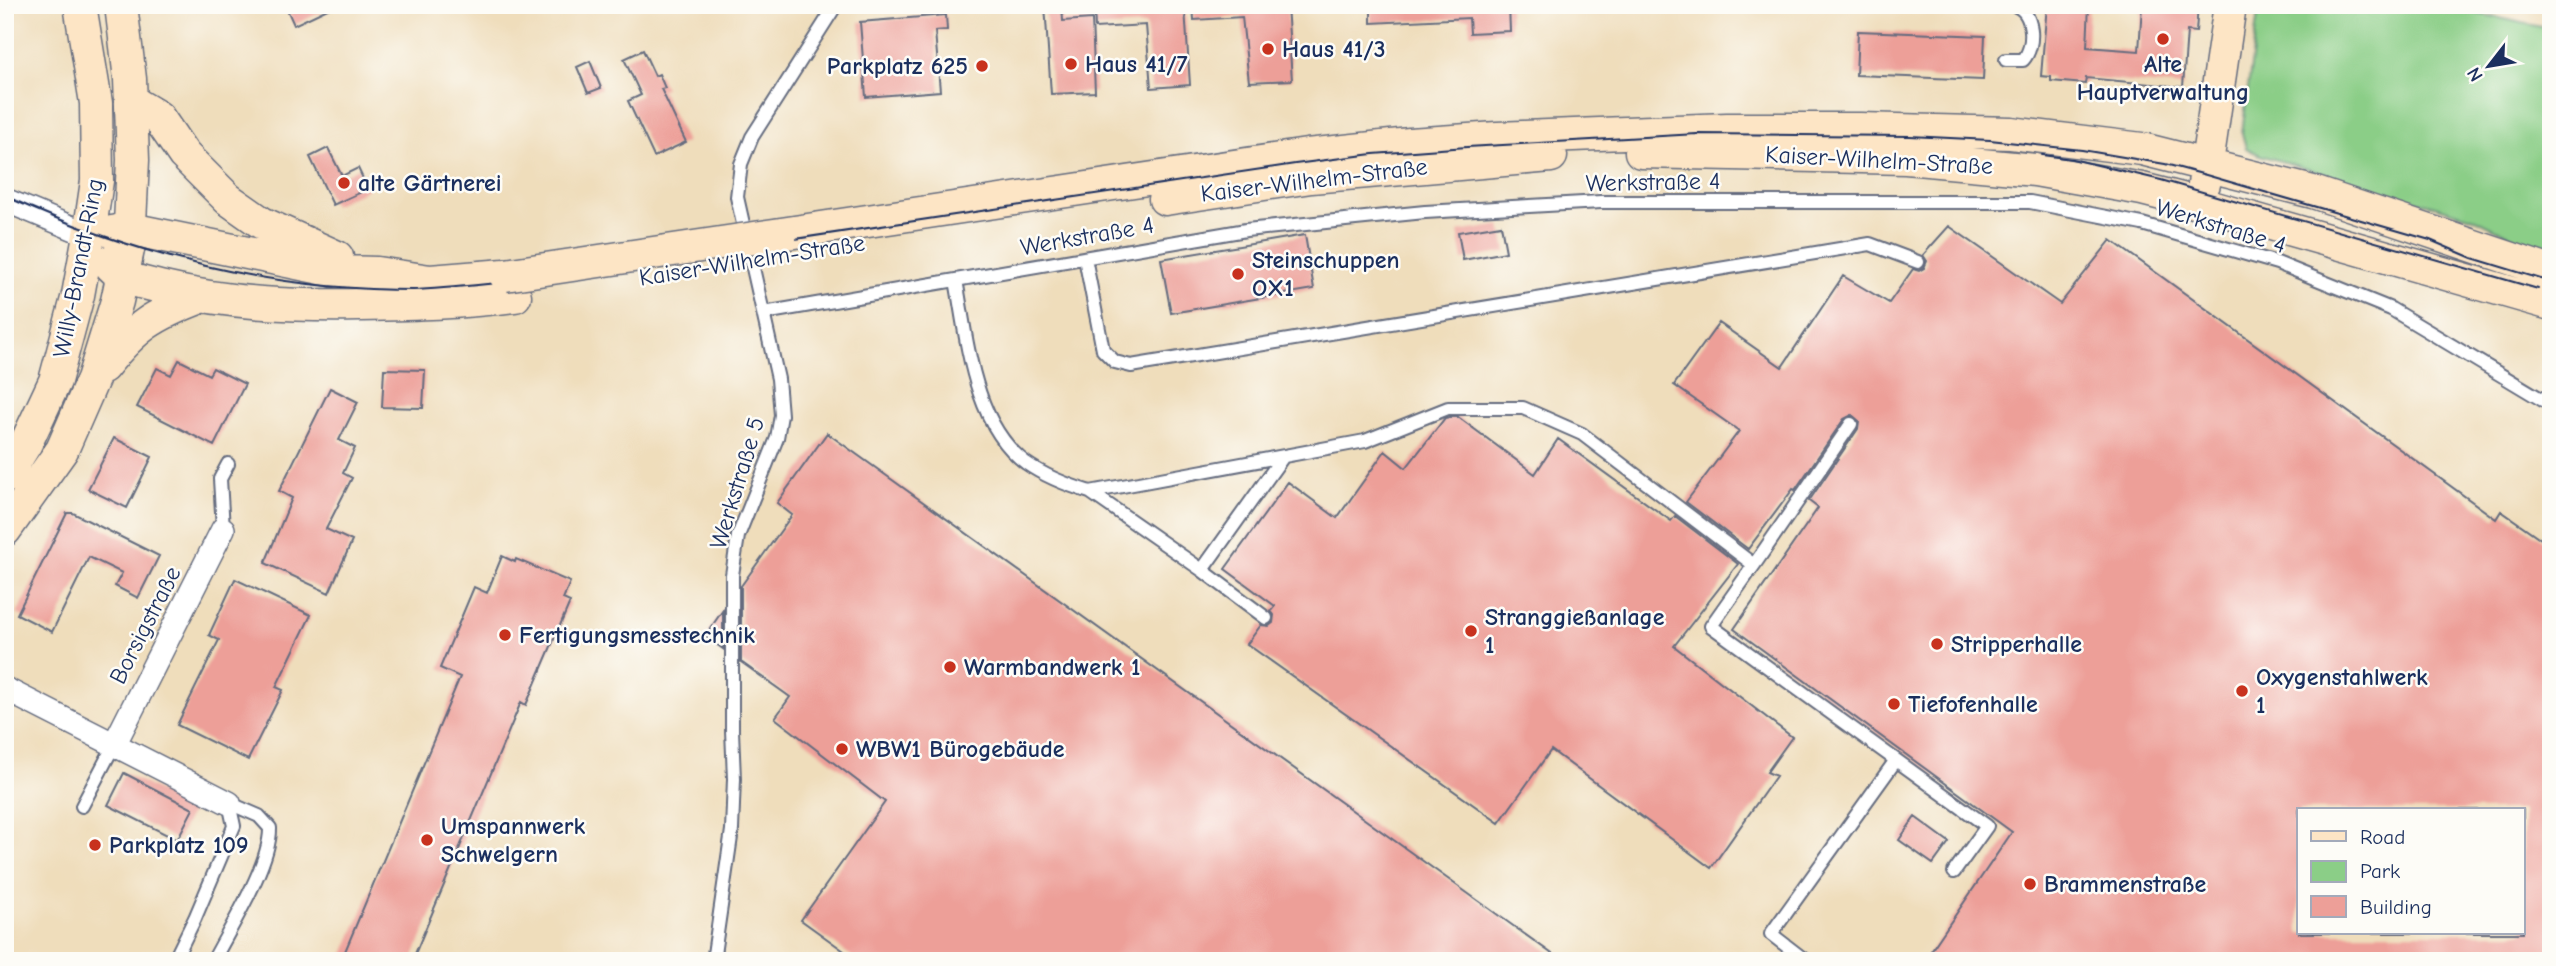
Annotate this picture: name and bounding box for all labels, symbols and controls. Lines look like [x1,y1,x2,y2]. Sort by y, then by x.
marker: Alte Hauptverwaltung [2155,31,2171,47]
north arrow [2454,32,2524,102]
place label: Haus 41/3 [1282,35,1386,63]
marker: Haus 41/3 [1260,41,1276,57]
place label: Haus 41/7 [1085,50,1188,78]
place label: Alte Hauptverwaltung [2077,50,2249,106]
place label: Parkplatz 625 [827,52,968,80]
marker: Haus 41/7 [1063,56,1079,72]
marker: Parkplatz 625 [974,58,990,74]
text: N [2463,63,2488,85]
street label: Kaiser-Wilhelm-Straße [1764,140,1994,180]
street label: Kaiser-Wilhelm-Straße [1199,152,1429,208]
street label: Werkstraße 4 [1585,167,1721,197]
place label: alte Gärtnerei [358,169,502,197]
marker: alte Gärtnerei [336,175,352,191]
street label: Willy-Brandt-Ring [47,176,109,360]
street label: Werkstraße 4 [2152,193,2290,259]
street label: Werkstraße 4 [1018,210,1156,262]
street label: Kaiser-Wilhelm-Straße [637,228,867,292]
place label: Steinschuppen OX1 [1252,246,1399,302]
marker: Steinschuppen OX1 [1230,266,1246,282]
street label: Werkstraße 5 [704,414,770,552]
street label: Borsigstraße [103,562,187,688]
place label: Stranggießanlage 1 [1485,603,1665,659]
place label: Fertigungsmesstechnik [519,621,755,649]
marker: Stranggießanlage 1 [1463,623,1479,639]
marker: Fertigungsmesstechnik [497,627,513,643]
place label: Stripperhalle [1951,630,2082,658]
marker: Stripperhalle [1929,636,1945,652]
place label: Warmbandwerk 1 [964,653,1140,681]
marker: Warmbandwerk 1 [942,659,958,675]
place label: Oxygenstahlwerk 1 [2256,663,2428,719]
marker: Oxygenstahlwerk 1 [2234,683,2250,699]
place label: Tiefofenhalle [1908,690,2038,718]
marker: Tiefofenhalle [1886,696,1902,712]
place label: WBW1 Bürogebäude [856,735,1065,763]
marker: WBW1 Bürogebäude [834,741,850,757]
legend [2297,808,2524,934]
place label: Umspannwerk Schwelgern [441,812,585,868]
text: Road [2360,825,2405,849]
place label: Parkplatz 109 [109,831,249,859]
marker: Umspannwerk Schwelgern [419,832,435,848]
marker: Parkplatz 109 [87,837,103,853]
text: Park [2360,859,2400,883]
place label: Brammenstraße [2044,870,2206,898]
marker: Brammenstraße [2022,876,2038,892]
text: Building [2360,895,2432,919]

